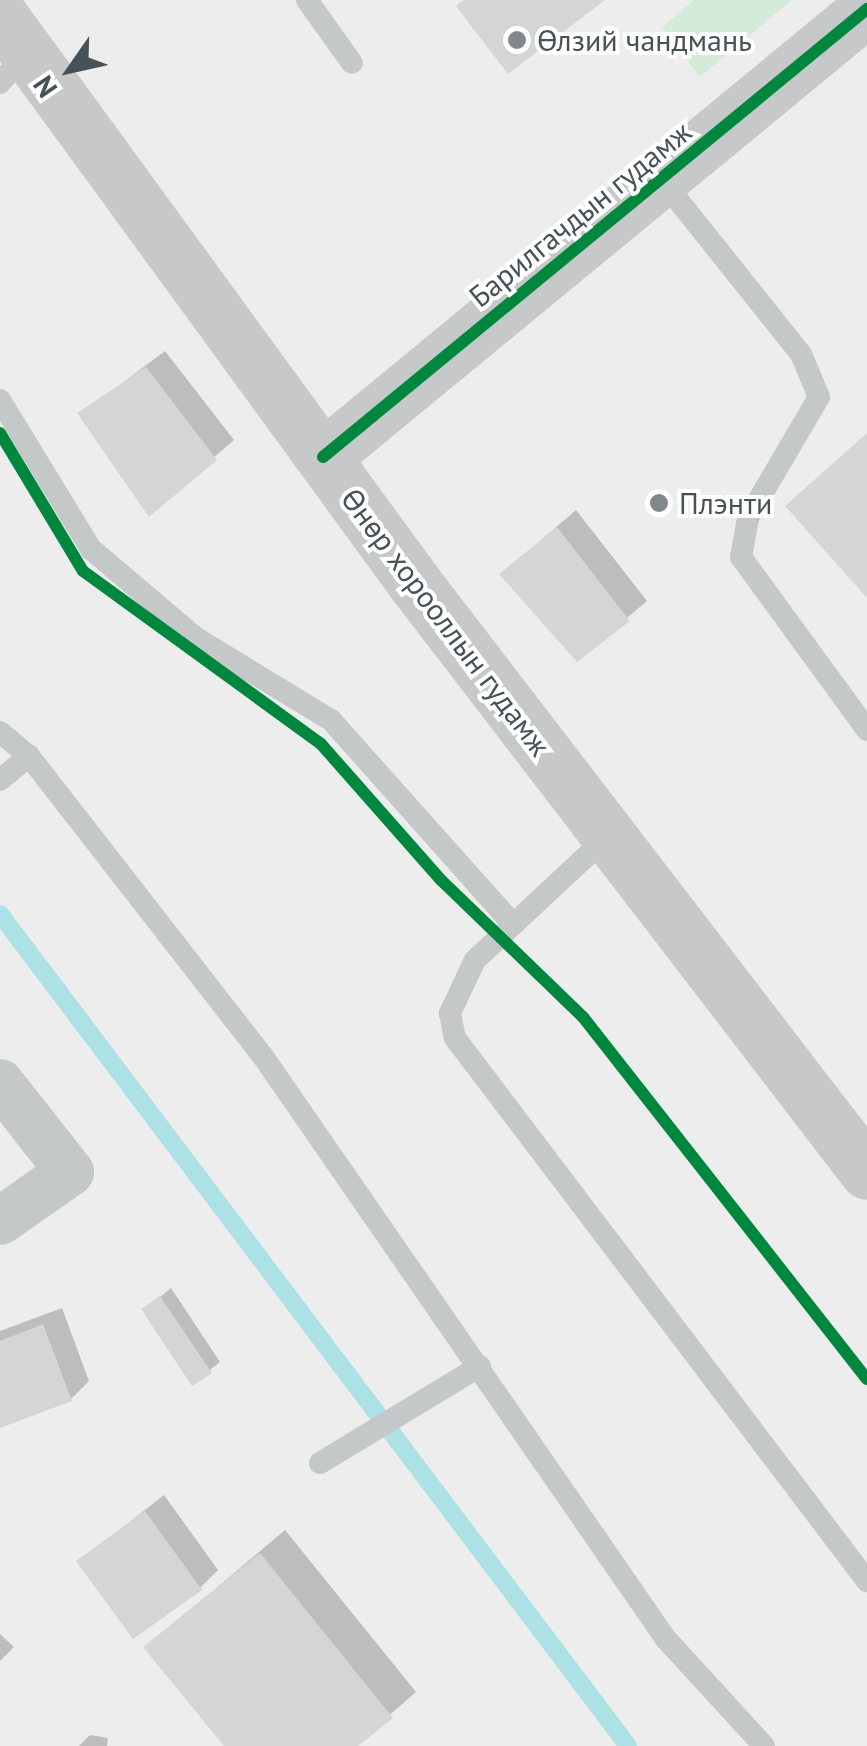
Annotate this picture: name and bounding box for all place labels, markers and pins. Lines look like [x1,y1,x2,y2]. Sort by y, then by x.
place label: Өлзий чандмань [537,22,752,58]
marker: Өлзий чандмань [506,29,528,51]
place label: Плэнти [679,485,772,521]
marker: Плэнти [648,492,670,514]

